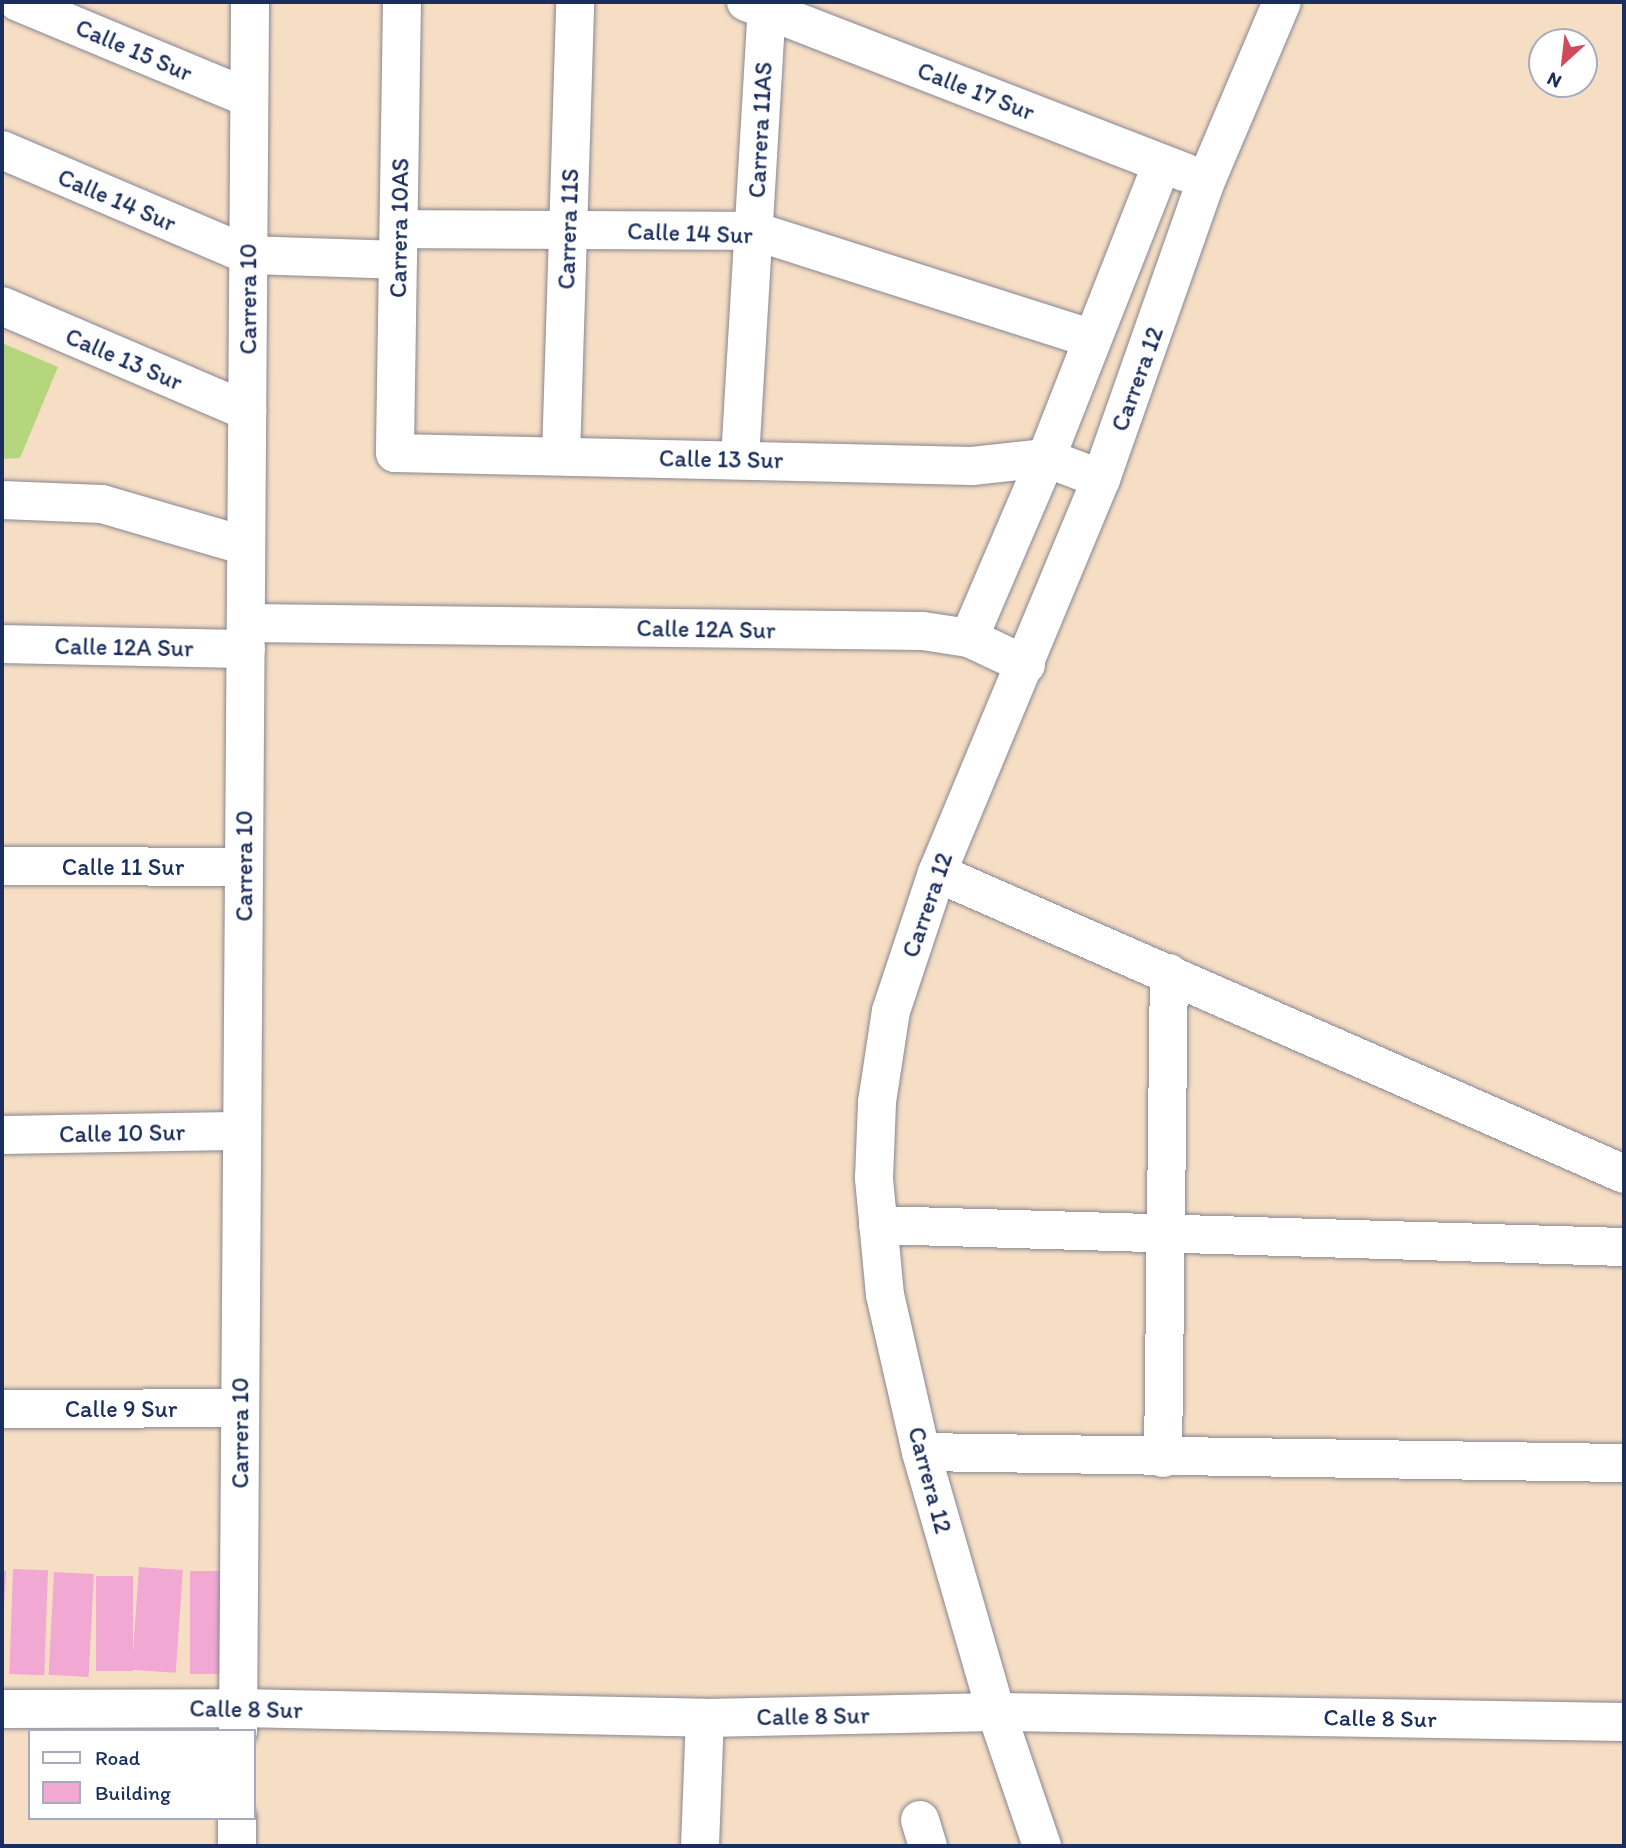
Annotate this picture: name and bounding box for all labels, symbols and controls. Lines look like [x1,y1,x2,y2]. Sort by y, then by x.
street label: Calle 15 Sur [71,13,197,87]
north arrow [1528,28,1598,98]
street label: Calle 17 Sur [913,56,1039,126]
street label: Carrera 11AS [742,61,778,199]
text: N [1543,67,1565,94]
street label: Carrera 10AS [383,158,415,298]
street label: Calle 14 Sur [54,162,180,238]
street label: Carrera 11S [551,168,585,290]
street label: Calle 14 Sur [627,216,753,250]
street label: Carrera 10 [234,243,262,355]
street label: Calle 13 Sur [61,321,187,397]
street label: Carrera 12 [1105,323,1169,435]
street label: Calle 13 Sur [659,444,783,474]
street label: Calle 12A Sur [636,613,776,645]
street label: Calle 12A Sur [54,631,194,663]
street label: Carrera 10 [230,810,258,922]
street label: Carrera 12 [896,849,958,961]
street label: Calle 11 Sur [62,853,184,881]
street label: Calle 10 Sur [59,1118,185,1148]
street label: Carrera 10 [226,1377,254,1489]
street label: Calle 9 Sur [65,1395,177,1423]
street label: Carrera 12 [902,1424,958,1536]
street label: Calle 8 Sur [189,1694,303,1724]
street label: Calle 8 Sur [756,1701,870,1731]
street label: Calle 8 Sur [1323,1703,1437,1733]
legend [28,1729,256,1820]
text: Road [95,1745,140,1770]
text: Building [95,1780,171,1805]

